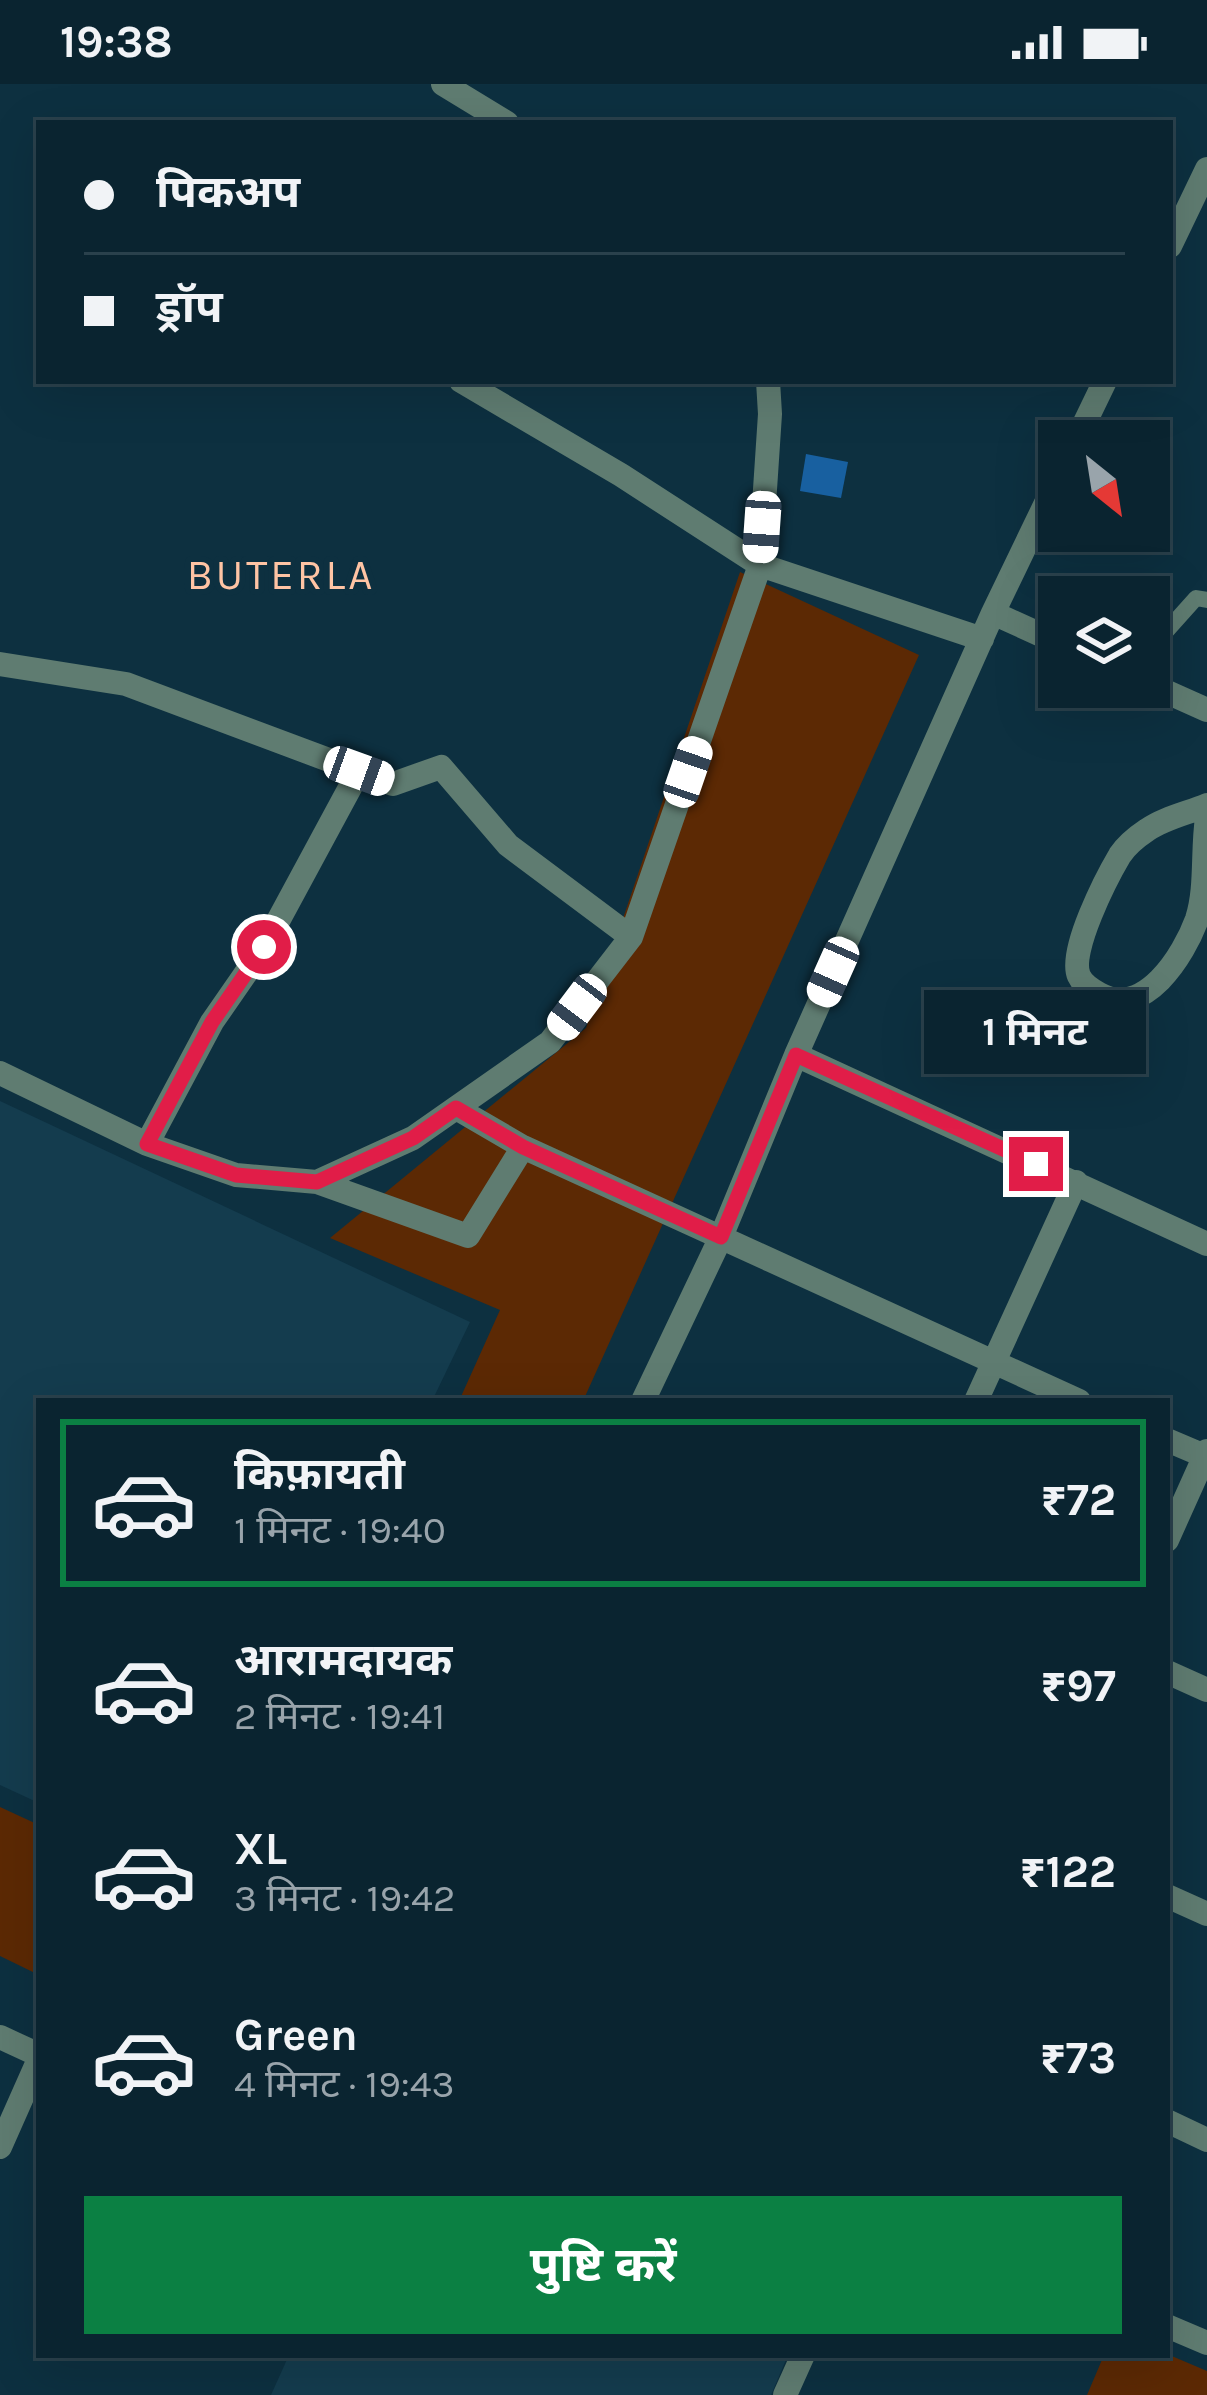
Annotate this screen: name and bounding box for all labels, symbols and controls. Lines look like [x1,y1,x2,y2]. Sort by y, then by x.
text: 19:38 [60,16,173,68]
text: पिकअप [156,166,300,218]
text: ड्रॉप [156,281,223,333]
north arrow [1038,420,1170,552]
map controls [1038,420,1170,708]
car [742,490,782,564]
district label: BUTERLA [187,550,375,600]
button: layers [1038,576,1170,708]
car [659,732,717,812]
car [319,742,399,800]
route start [237,920,291,974]
car [802,932,864,1012]
car [541,967,613,1047]
callout: 1 मिनट [925,990,1147,1074]
text: 1 मिनट [982,1009,1088,1055]
route end [1009,1137,1063,1191]
text: किफ़ायती [234,1448,405,1500]
icon: car [90,1449,198,1557]
text: ₹72 [1041,1474,1116,1526]
text: 1 मिनट · 19:40 [234,1507,446,1553]
text: आरामदायक [234,1634,452,1686]
icon: car [90,1635,198,1743]
text: ₹97 [1040,1660,1116,1712]
text: 2 मिनट · 19:41 [234,1693,445,1739]
icon: car [90,1821,198,1929]
text: XL [234,1823,287,1875]
text: ₹122 [1020,1846,1116,1898]
text: 3 मिनट · 19:42 [234,1875,455,1921]
icon: car [90,2007,198,2115]
text: Green [234,2009,358,2061]
text: ₹73 [1040,2032,1116,2084]
text: 4 मिनट · 19:43 [234,2061,455,2107]
button: पुष्टि करें [84,2196,1122,2334]

